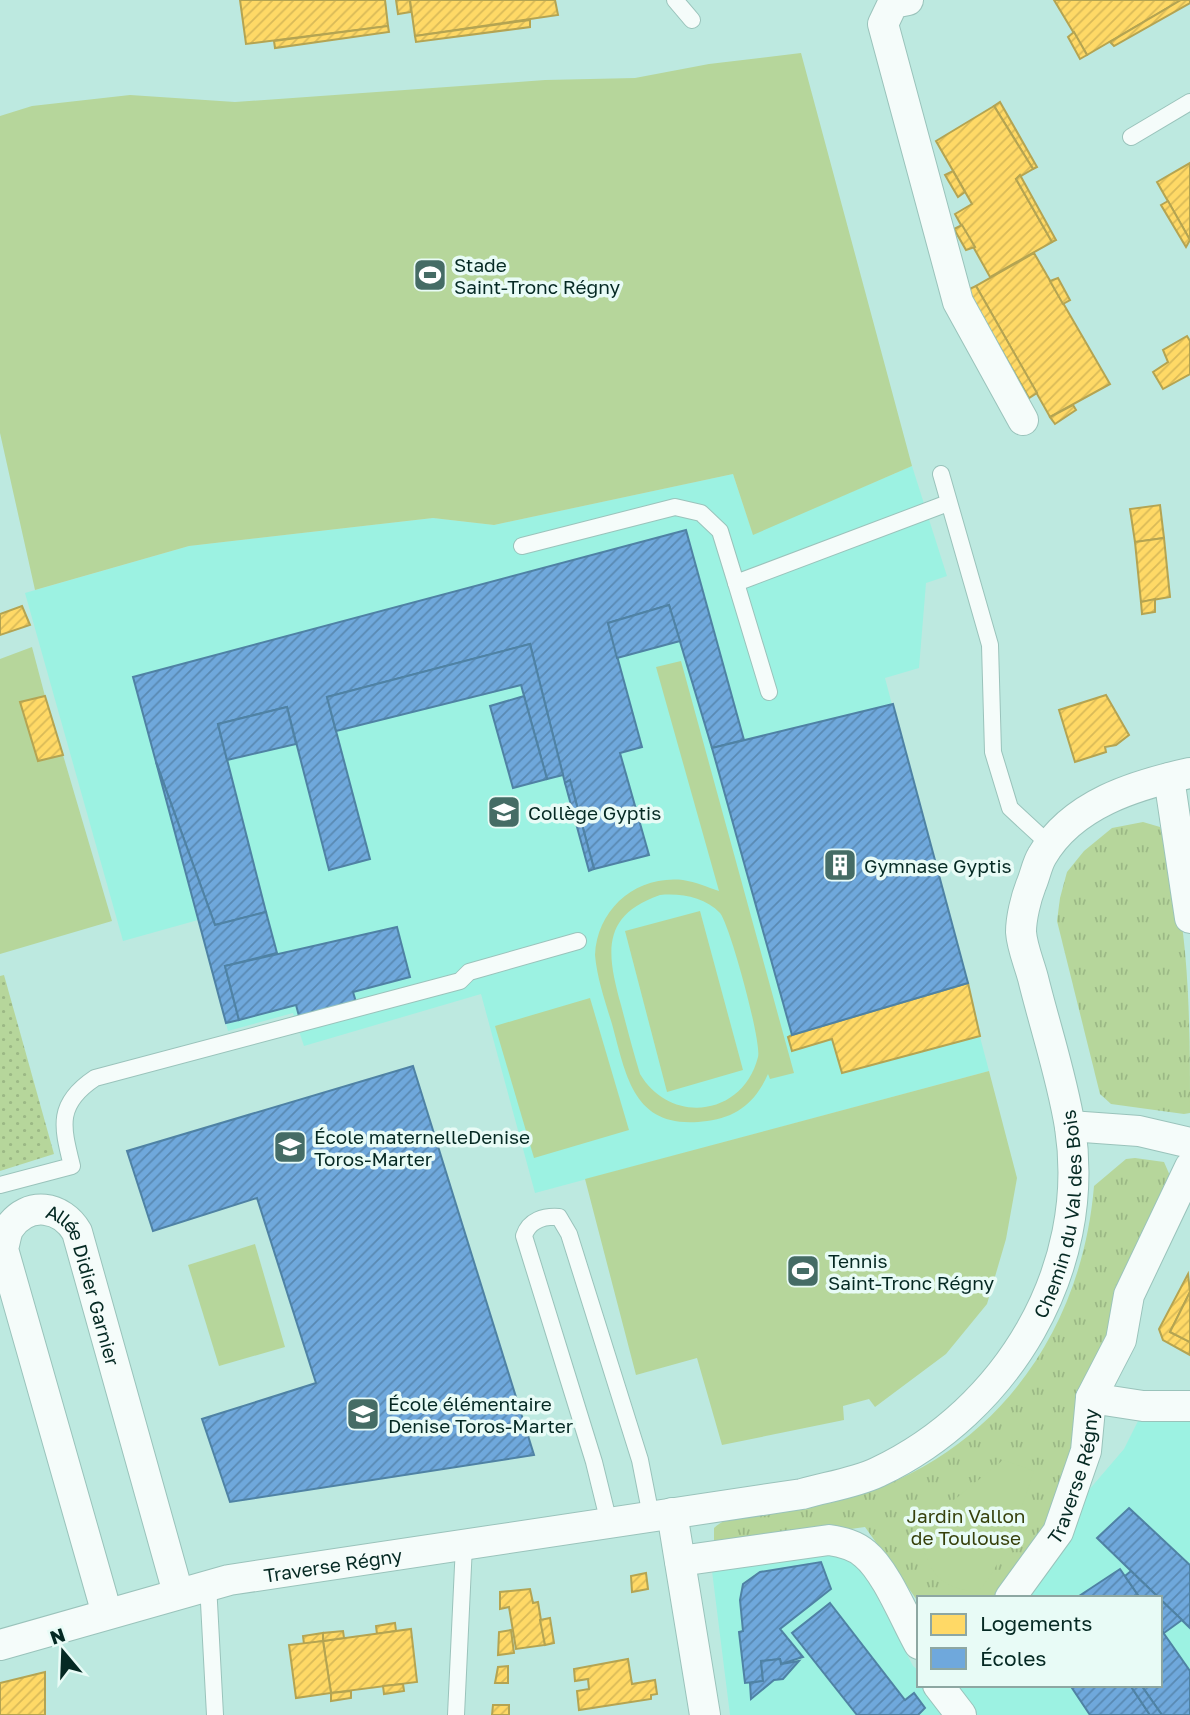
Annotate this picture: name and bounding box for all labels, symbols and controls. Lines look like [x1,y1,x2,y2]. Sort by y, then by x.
place label: Stade Saint-Tronc Régny [454,253,621,298]
sports icon: Stade Saint-Tronc Régny [411,256,449,294]
school or university icon: Collège Gyptis [485,793,523,831]
place label: Collège Gyptis [528,801,661,824]
building icon: Gymnase Gyptis [821,846,859,884]
place label: Gymnase Gyptis [864,854,1012,877]
street label: Chemin du Val des Bois [1028,1108,1085,1321]
place label: École maternelleDenise Toros-Marter [314,1125,530,1170]
school or university icon: École maternelleDenise Toros-Marter [271,1128,309,1166]
street label: Allée Didier Garnier [43,1199,125,1369]
place label: Tennis Saint-Tronc Régny [828,1249,995,1294]
sports icon: Tennis Saint-Tronc Régny [784,1252,822,1290]
place label: École élémentaire Denise Toros-Marter [388,1392,574,1437]
school or university icon: École élémentaire Denise Toros-Marter [344,1395,382,1433]
street label: Traverse Régny [1042,1407,1101,1548]
park label: Jardin Vallon de Toulouse [906,1504,1026,1549]
street label: Traverse Régny [262,1543,404,1586]
legend [917,1596,1162,1687]
text: Logements [980,1610,1092,1636]
north arrow [28,1617,98,1687]
text: N [47,1622,68,1649]
text: Écoles [980,1645,1046,1671]

